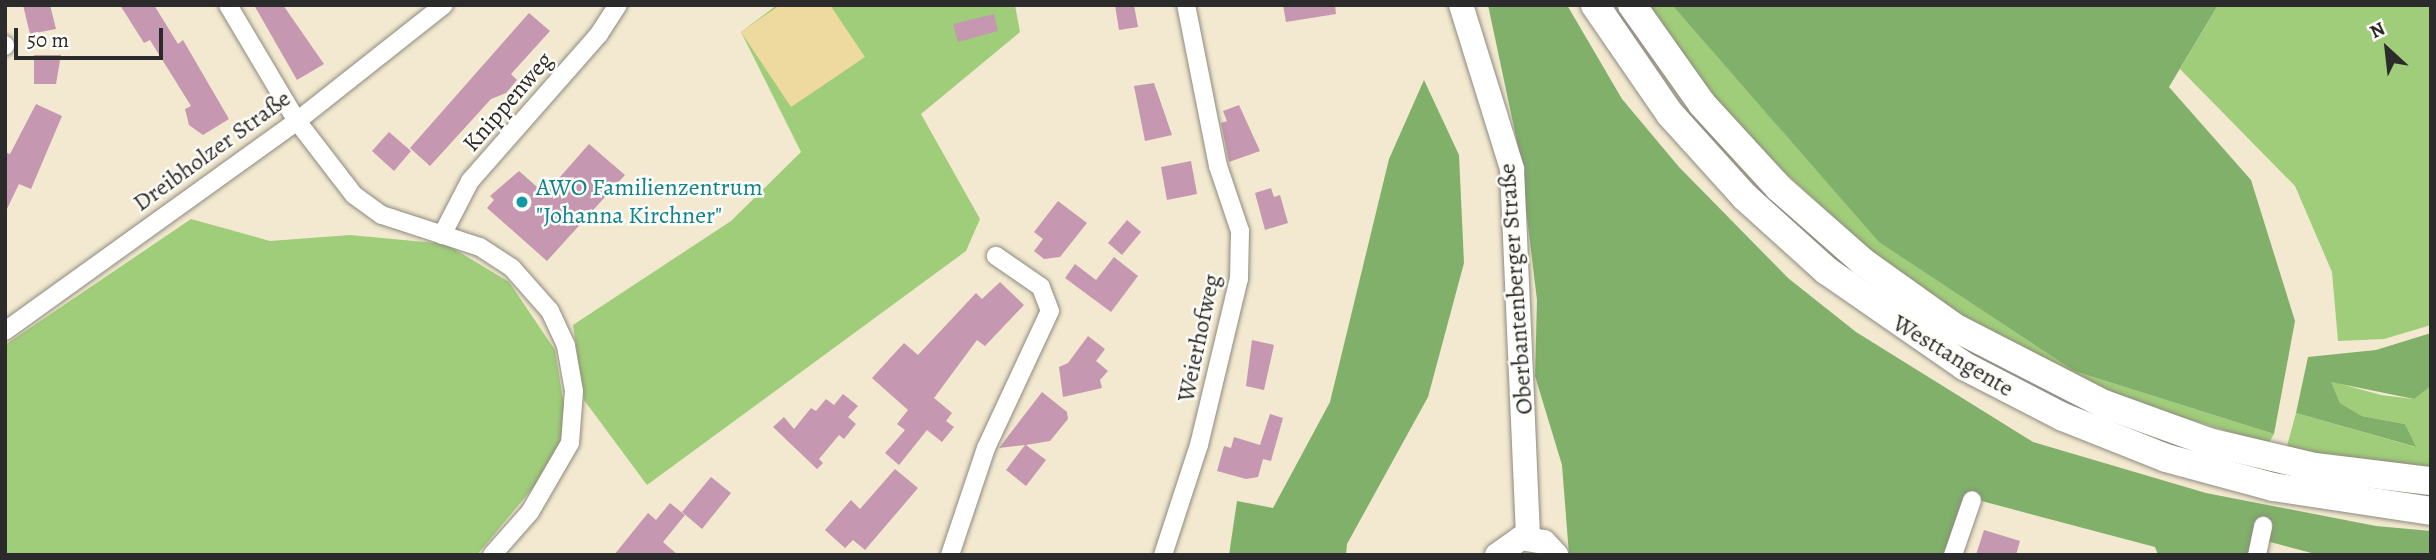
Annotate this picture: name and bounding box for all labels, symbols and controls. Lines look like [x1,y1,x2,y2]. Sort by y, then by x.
scale bar [18,14,166,58]
north arrow [2352,14,2422,84]
text: N [2365,16,2390,45]
text: 50 m [27,26,69,54]
street label: Knippenweg [457,46,559,158]
street label: Dreibholzer Straße [128,84,296,218]
street label: Oberbantenberger Straße [1493,162,1539,416]
place label: AWO Familienzentrum "Johanna Kirchner" [536,174,763,230]
marker: AWO Familienzentrum "Johanna Kirchner" [514,194,530,210]
street label: Weierhofweg [1171,272,1227,404]
street label: Westtangente [1887,309,2019,403]

